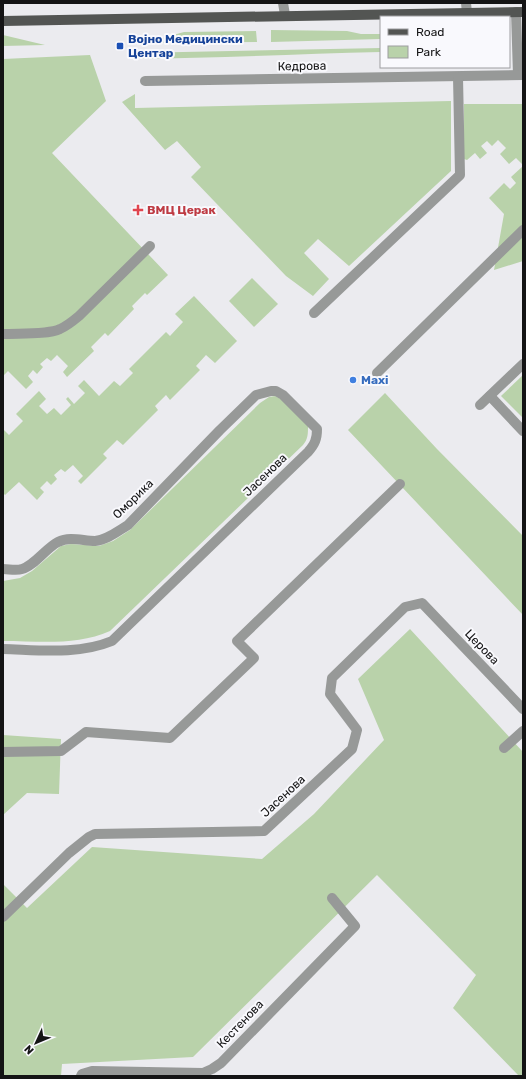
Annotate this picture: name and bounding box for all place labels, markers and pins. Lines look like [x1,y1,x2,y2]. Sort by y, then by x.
place label: Војно Медицински Центар [128,32,243,60]
marker: Војно Медицински Центар [115,41,125,51]
place label: ВМЦ Церак [147,203,216,217]
marker: ВМЦ Церак [132,204,144,216]
place label: Maxi [361,373,389,387]
marker: Maxi [348,375,358,385]

